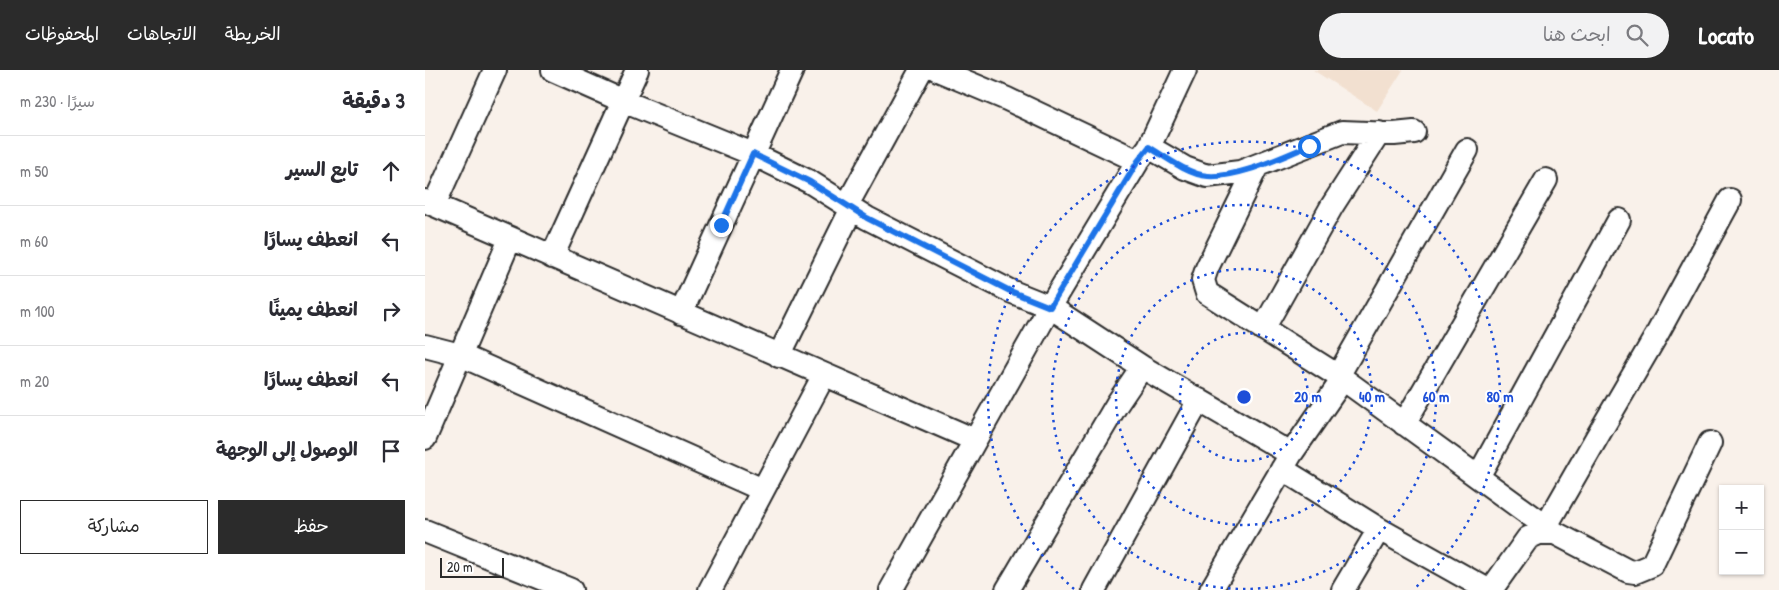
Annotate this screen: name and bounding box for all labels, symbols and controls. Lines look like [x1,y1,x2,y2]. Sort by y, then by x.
search box [1319,13,1669,58]
text: Locato [1699,19,1754,51]
text: المحفوظات [25,21,99,46]
text: الاتجاهات [127,21,197,46]
text: الخريطة [225,21,281,46]
text: ابحث هنا [1543,21,1611,47]
icon: search [1623,21,1651,49]
text: 3 دقيقة [342,86,405,115]
text: سيرًا · 230 m [20,90,95,112]
route start [1298,135,1321,158]
text: تابع السير [286,156,358,182]
icon: ahead [377,157,405,185]
text: 50 m [20,160,49,182]
route end [710,214,733,237]
text: انعطف يسارًا [264,226,358,252]
icon: left [377,227,405,255]
text: 60 m [20,230,48,252]
text: انعطف يمينًا [269,296,358,322]
icon: right [377,297,405,325]
text: 100 m [20,300,55,322]
text: انعطف يسارًا [264,366,358,392]
icon: left [377,367,405,395]
text: 20 m [20,370,49,392]
text: 20 m [1294,386,1322,407]
text: 40 m [1359,386,1385,407]
text: 60 m [1423,386,1449,407]
text: 80 m [1487,386,1513,407]
centre of rings [1235,388,1253,406]
text: الوصول إلى الوجهة [216,436,358,462]
icon: arrive [377,437,405,465]
map controls [1719,485,1764,575]
button: + [1719,485,1764,530]
button: مشاركة [20,500,208,554]
button: حفظ [218,500,405,554]
button: − [1719,530,1764,575]
scale bar [440,555,504,578]
text: 20 m [447,557,473,576]

